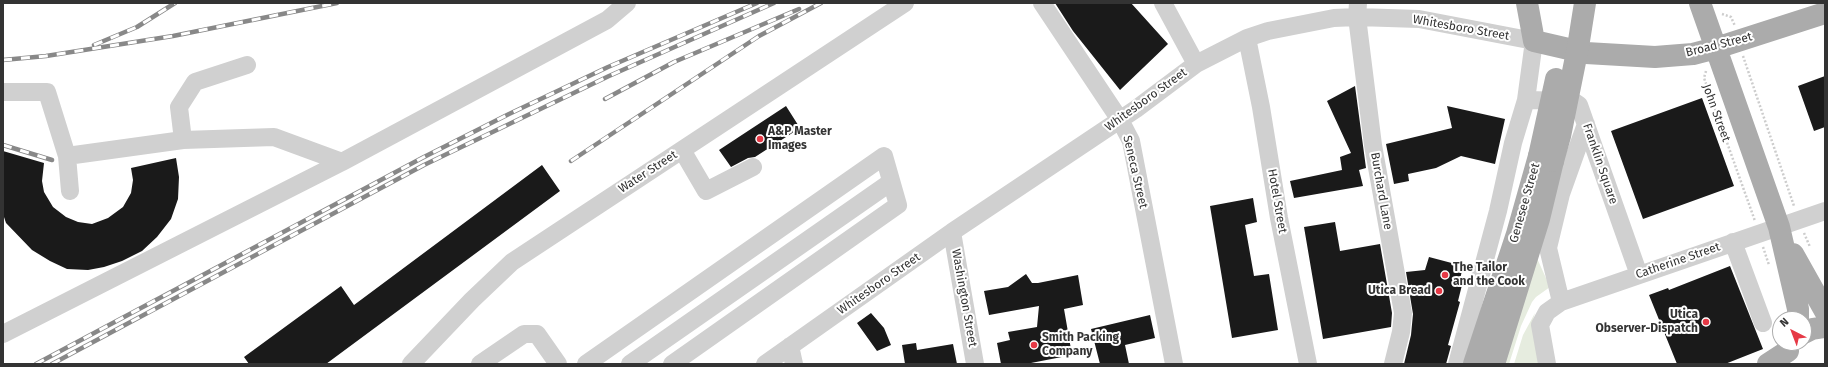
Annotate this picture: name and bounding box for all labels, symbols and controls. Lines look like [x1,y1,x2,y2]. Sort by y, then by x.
street label: Whitesboro Street [1412,12,1510,44]
street label: Broad Street [1684,30,1754,60]
street label: Whitesboro Street [1102,65,1190,135]
street label: John Street [1699,82,1733,144]
street label: Franklin Square [1579,122,1621,206]
place label: A&P Master Images [768,125,832,153]
marker: A&P Master Images [755,134,765,144]
street label: Seneca Street [1120,134,1150,210]
street label: Water Street [616,148,680,196]
street label: Burchard Lane [1367,151,1395,231]
street label: Genesee Street [1507,162,1543,244]
street label: Hotel Street [1264,168,1290,234]
street label: Catherine Street [1634,240,1722,282]
street label: Washington Street [948,248,980,348]
street label: Whitesboro Street [835,250,923,318]
place label: The Tailor and the Cook [1453,261,1525,289]
marker: The Tailor and the Cook [1440,270,1450,280]
place label: Utica Bread [1368,284,1431,298]
marker: Utica Bread [1434,286,1444,296]
place label: Utica Observer-Dispatch [1596,308,1698,336]
north arrow [1772,311,1812,351]
text: N [1777,315,1791,330]
marker: Utica Observer-Dispatch [1701,317,1711,327]
place label: Smith Packing Company [1042,331,1119,359]
marker: Smith Packing Company [1029,340,1039,350]

